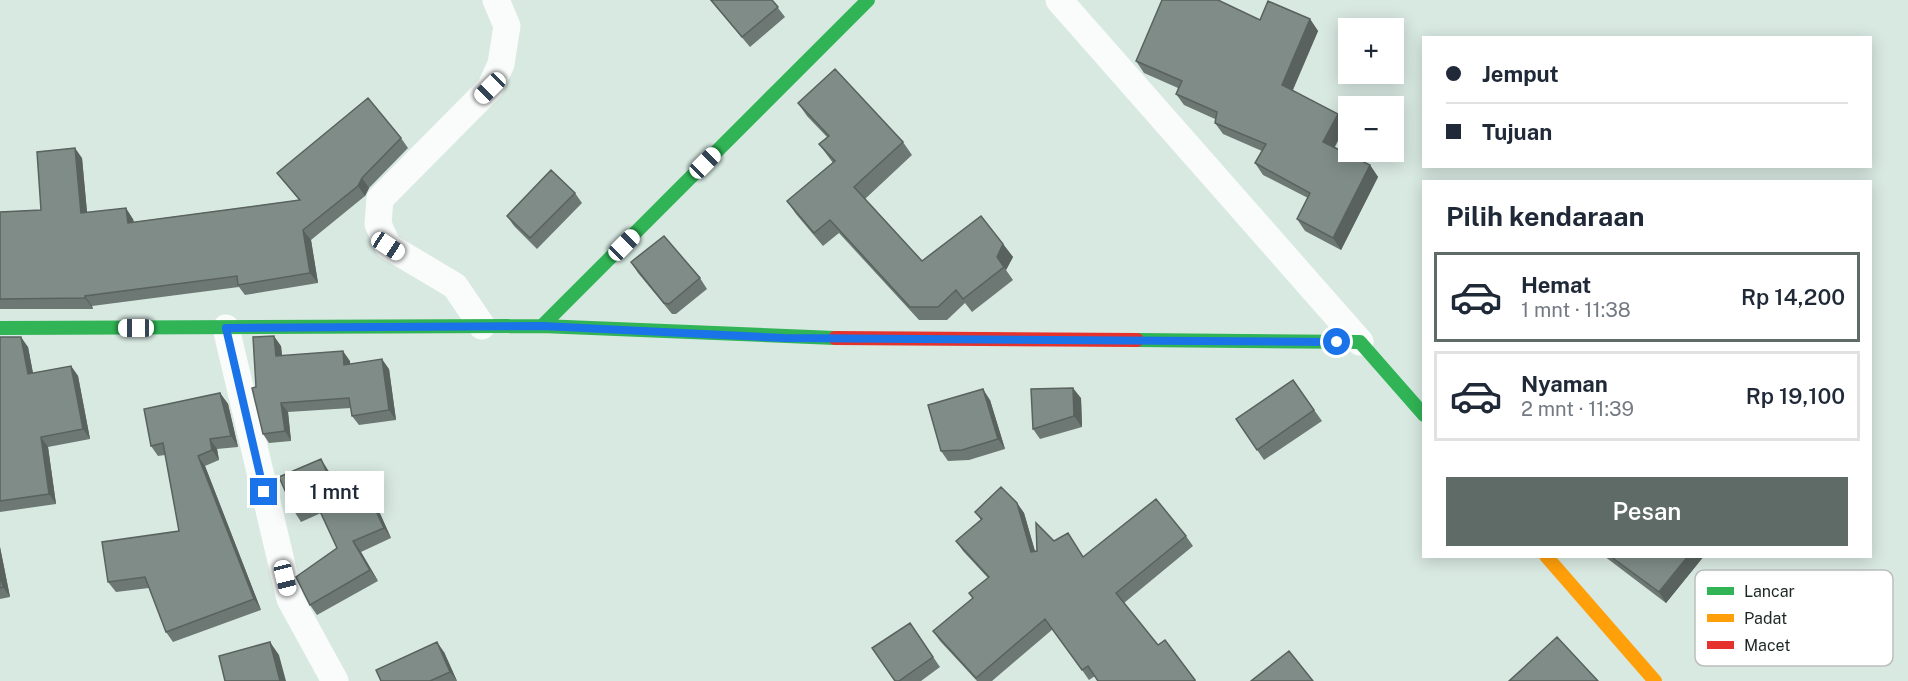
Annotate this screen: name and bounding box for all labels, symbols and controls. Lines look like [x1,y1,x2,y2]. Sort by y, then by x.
map controls [1338,18,1404,162]
button: + [1338,18,1404,84]
text: Jemput [1482,61,1559,87]
car [471,69,509,107]
button: − [1338,96,1404,162]
text: Tujuan [1482,119,1552,145]
car [686,144,724,182]
text: Pilih kendaraan [1446,200,1645,232]
car [605,226,643,264]
car [368,229,408,263]
icon: car [1449,270,1503,324]
text: Hemat [1521,272,1591,298]
text: Rp 14,200 [1741,284,1845,310]
text: 1 mnt · 11:38 [1521,298,1631,322]
car [118,319,154,337]
route start [1323,328,1350,355]
icon: car [1449,369,1503,423]
text: Nyaman [1521,371,1608,397]
text: Rp 19,100 [1746,383,1845,409]
text: 2 mnt · 11:39 [1521,397,1634,421]
callout: 1 mnt [285,471,384,513]
button: Pesan [1446,477,1848,546]
route end [250,478,277,505]
text: 1 mnt [309,480,360,504]
car [272,558,298,598]
legend [1695,570,1893,666]
text: Lancar [1744,582,1795,601]
text: Padat [1744,609,1787,628]
text: Macet [1744,636,1791,655]

